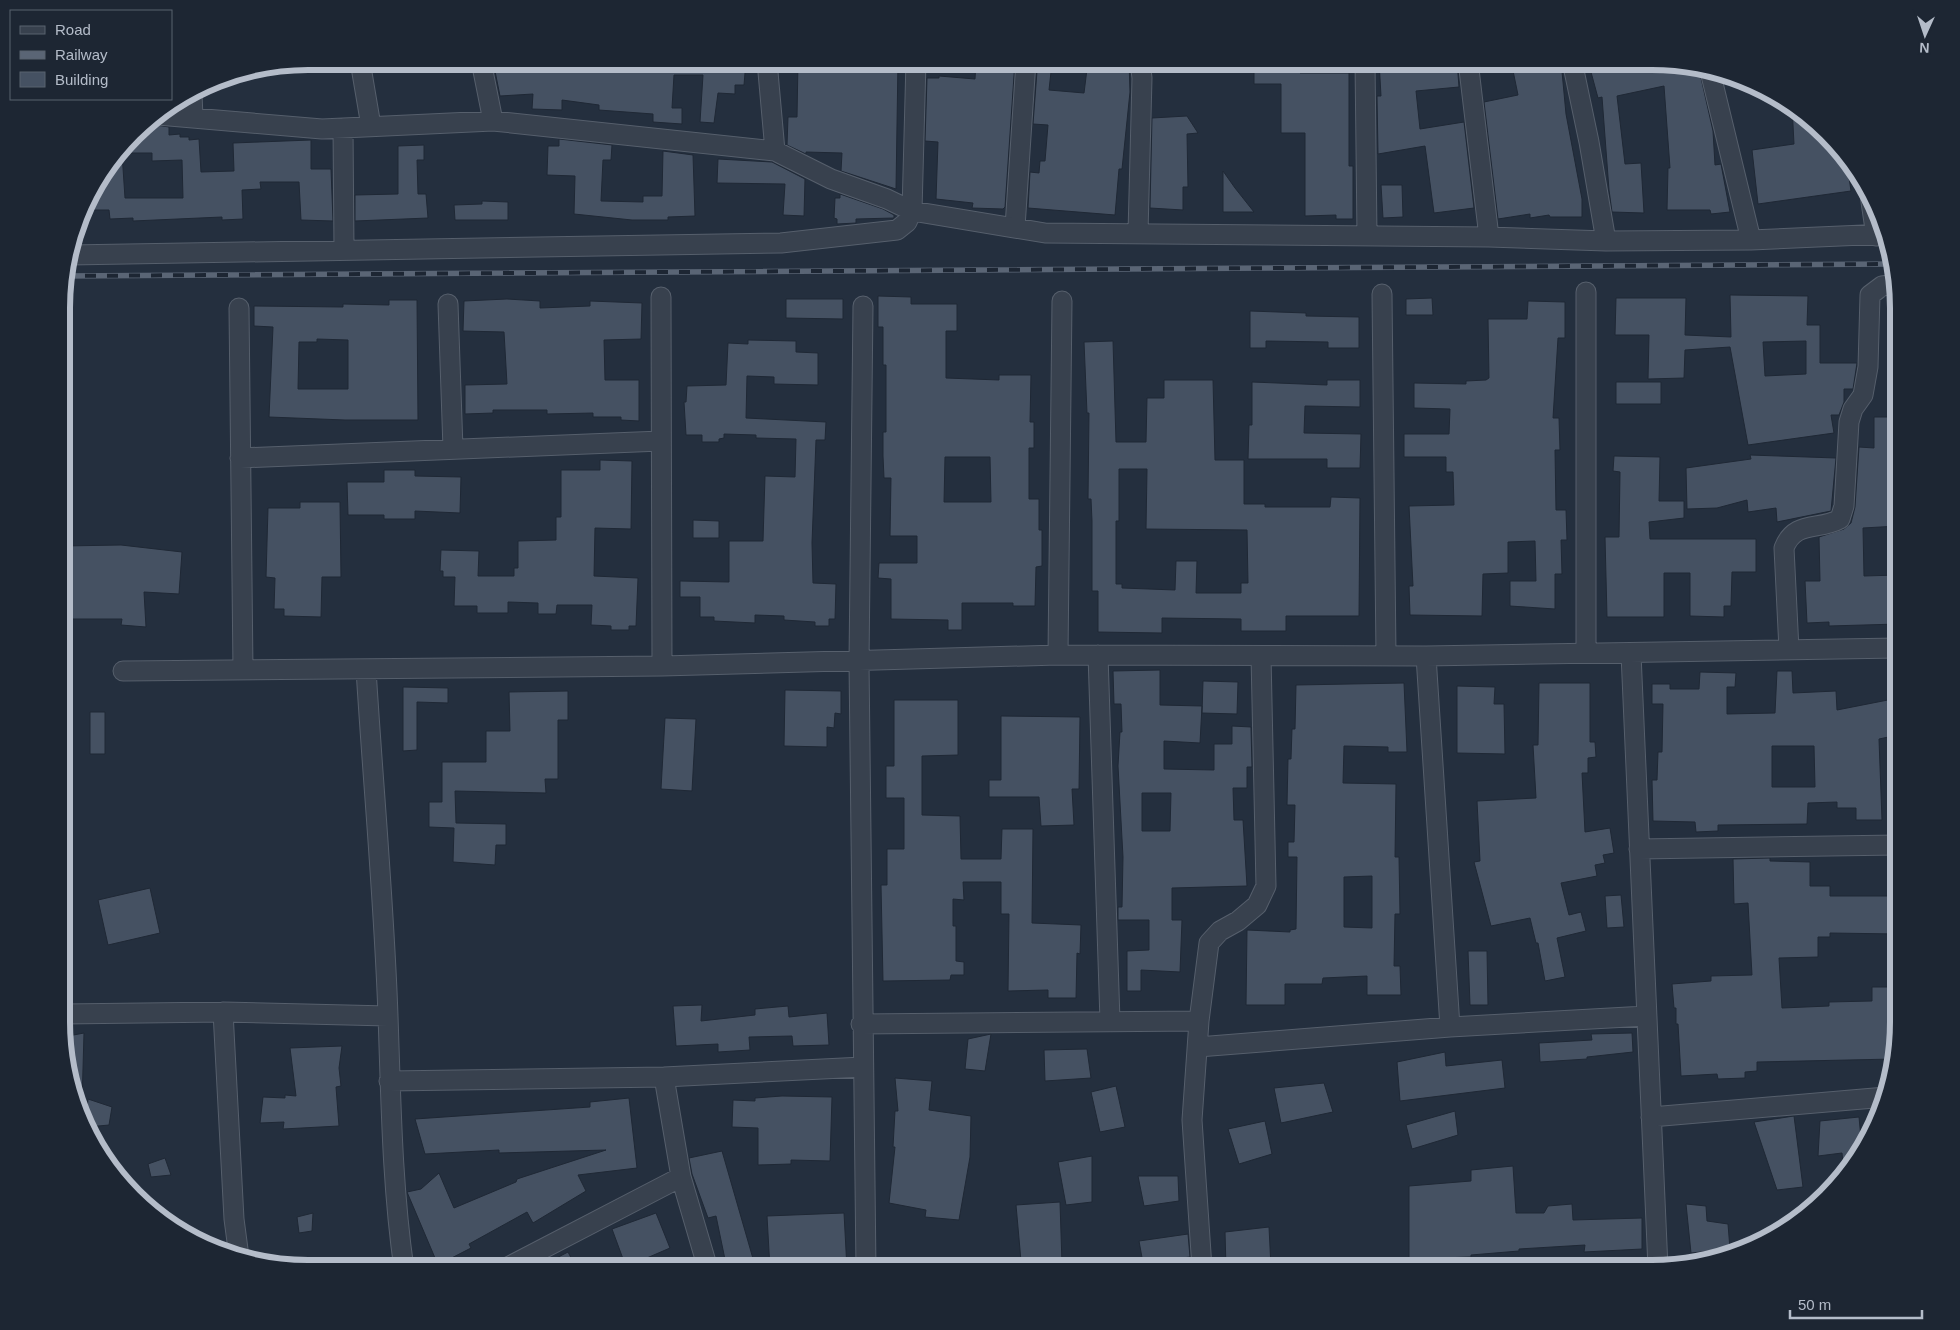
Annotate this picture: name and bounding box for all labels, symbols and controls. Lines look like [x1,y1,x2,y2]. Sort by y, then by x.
legend [10,10,172,100]
north arrow [1900,10,1950,60]
text: Road [55,21,91,38]
text: N [1919,40,1930,56]
text: Railway [55,46,108,63]
text: Building [55,71,108,88]
scale bar [1790,1288,1922,1320]
text: 50 m [1798,1296,1831,1313]

